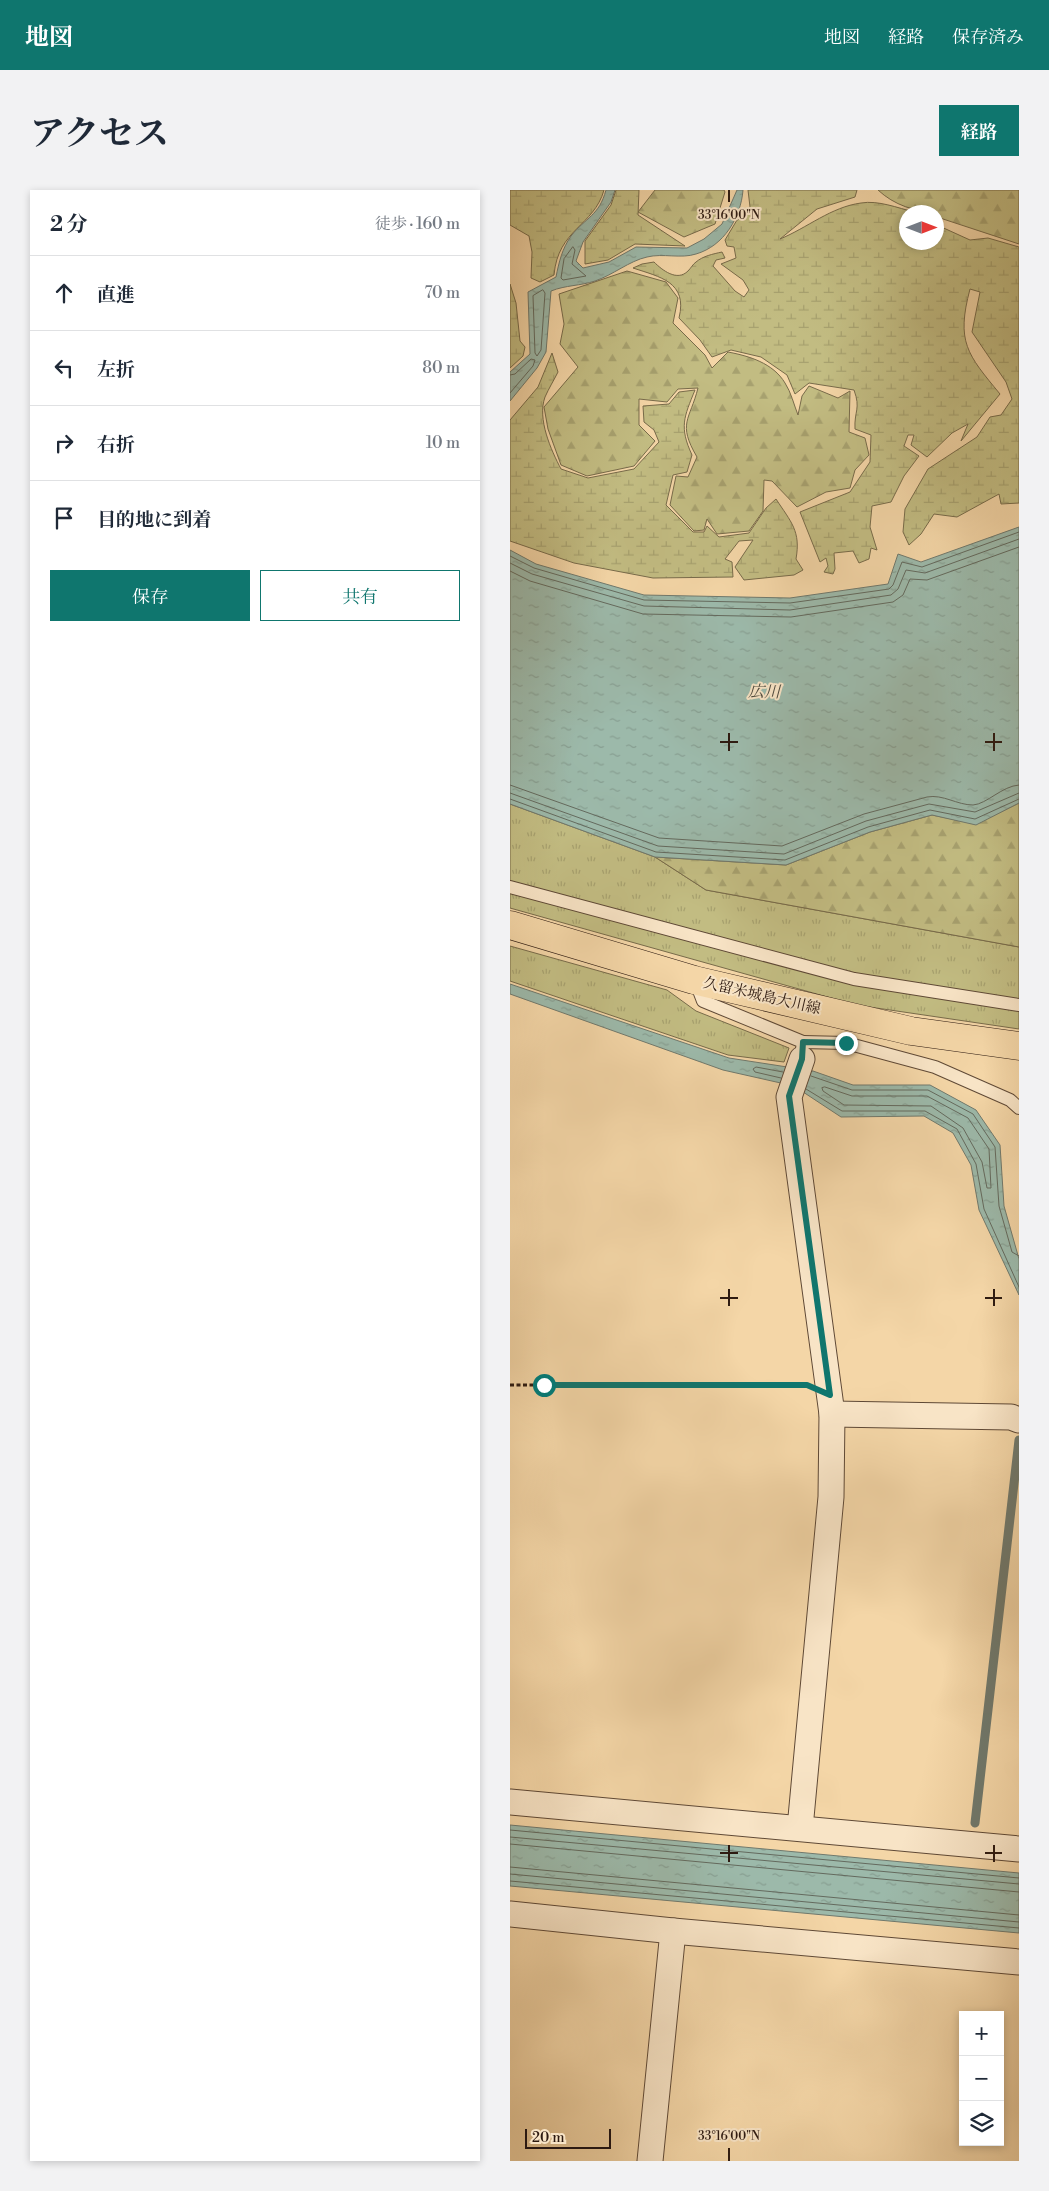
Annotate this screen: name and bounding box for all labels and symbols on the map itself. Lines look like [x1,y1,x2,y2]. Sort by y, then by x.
north arrow [899,205,944,250]
text: 33°16'00"N [698,208,760,223]
water label: 広川 [748,682,782,702]
street label: 久留米城島大川線 [701,973,823,1019]
route end [835,1032,858,1055]
route start [533,1374,556,1397]
scale bar [525,2126,611,2149]
text: 33°16'00"N [698,2129,760,2144]

